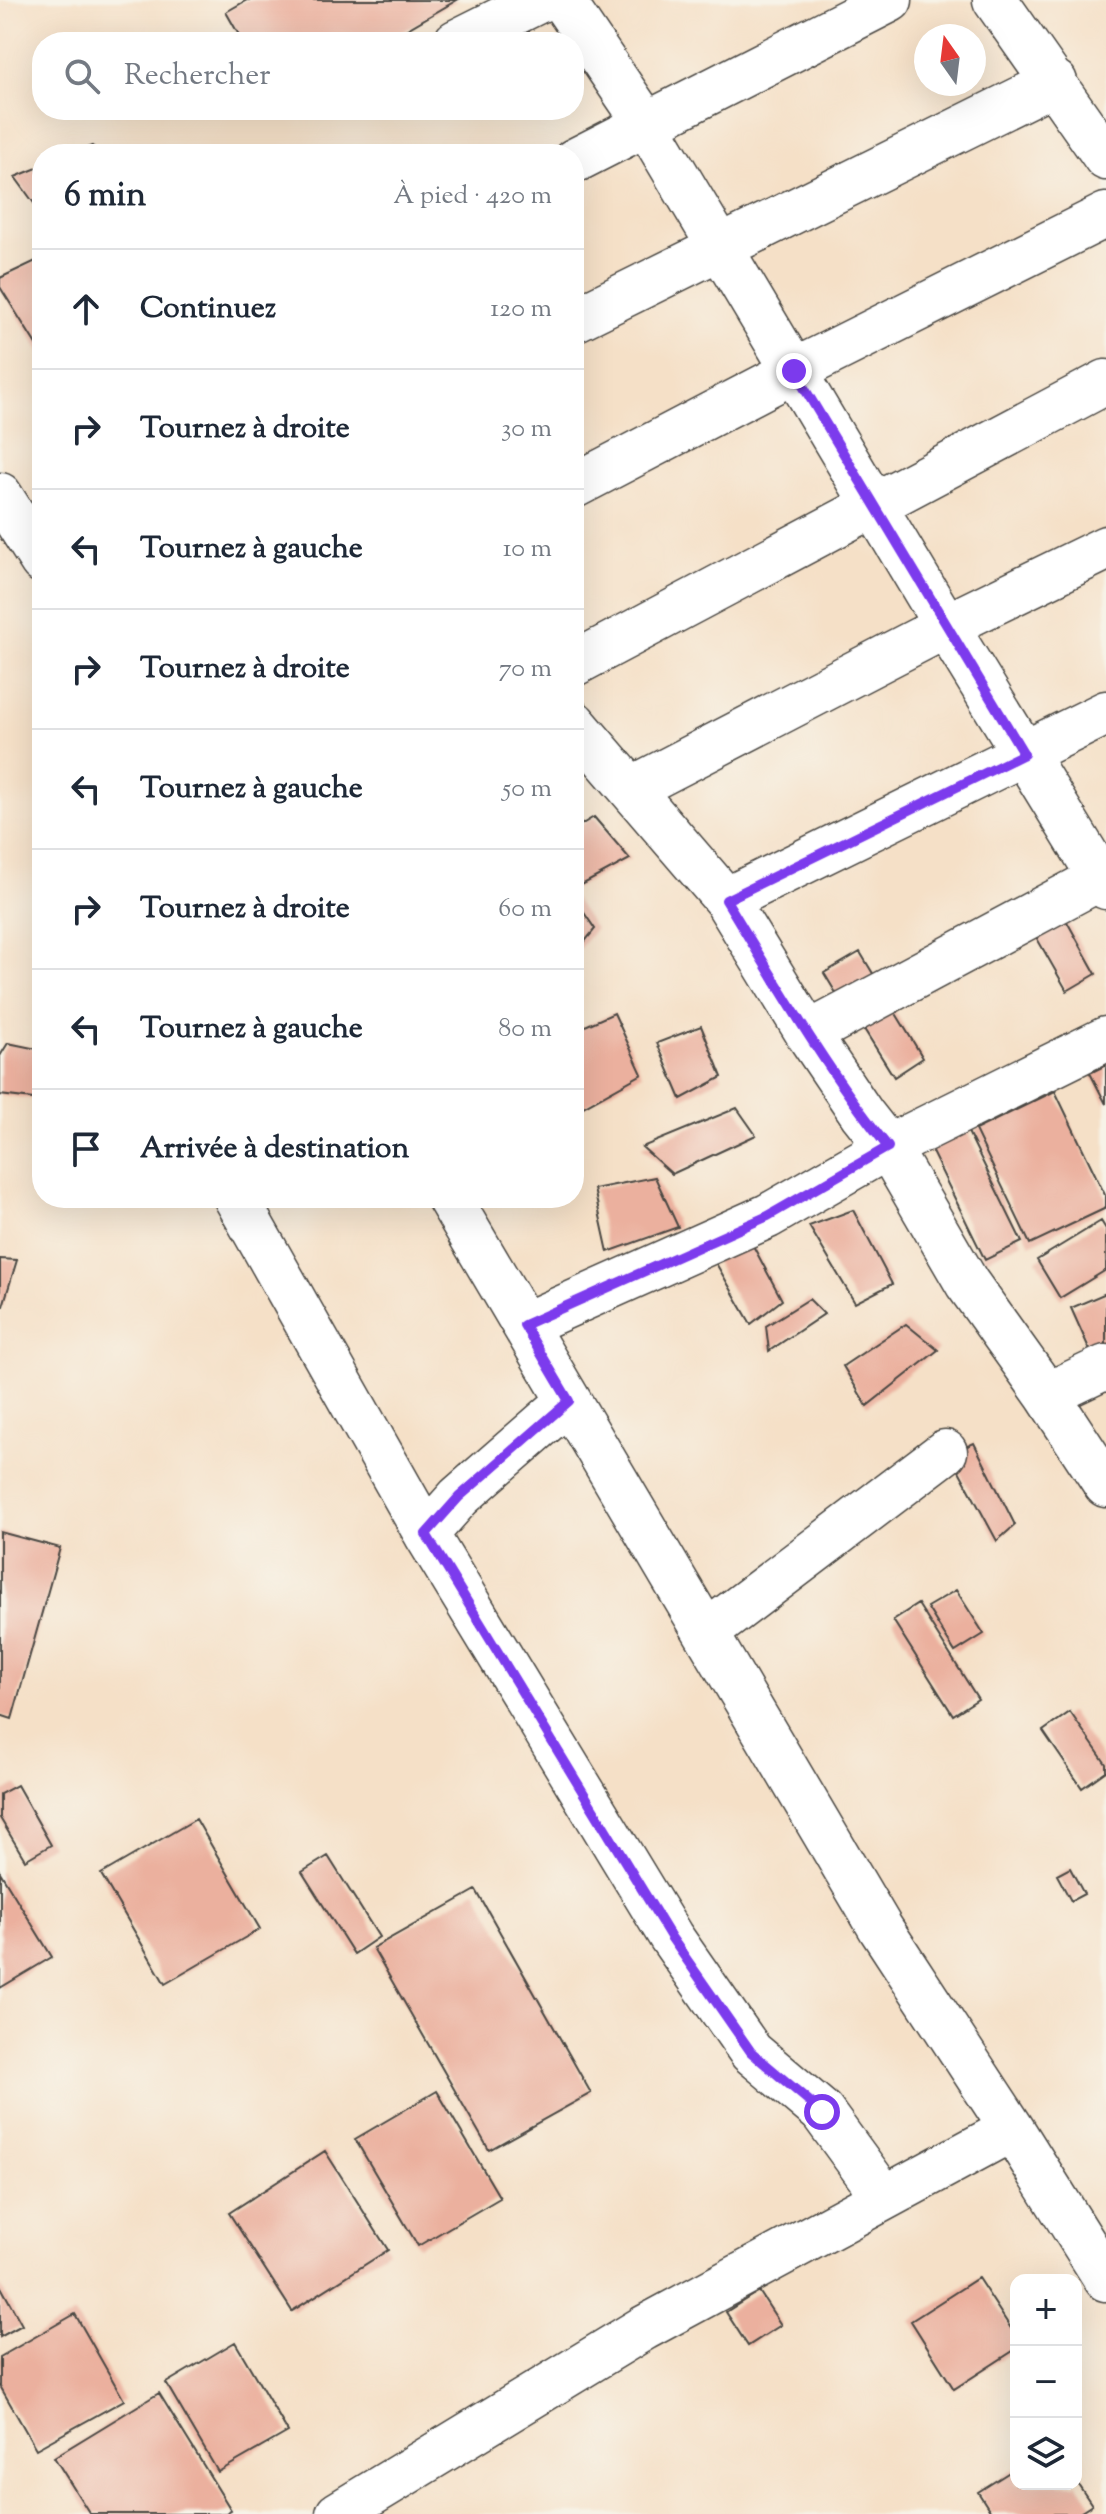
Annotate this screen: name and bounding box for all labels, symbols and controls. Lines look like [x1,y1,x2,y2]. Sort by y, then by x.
north arrow [914,24,986,96]
search box [32,32,584,120]
icon: search [60,54,104,98]
text: Rechercher [124,55,271,98]
text: 6 min [64,172,146,221]
text: À pied · 420 m [393,178,552,215]
icon: ahead [64,287,108,331]
text: Continuez [140,288,276,331]
text: 120 m [490,291,552,328]
route end [776,353,812,389]
icon: right [64,407,108,451]
text: Tournez à droite [140,408,350,451]
text: 30 m [501,411,552,448]
icon: left [64,527,108,571]
text: Tournez à gauche [140,528,363,571]
text: 10 m [503,531,552,568]
icon: right [64,647,108,691]
text: Tournez à droite [140,648,350,691]
text: 70 m [499,651,552,688]
icon: left [64,767,108,811]
text: Tournez à gauche [140,768,363,811]
text: 50 m [502,771,552,808]
icon: right [64,887,108,931]
text: Tournez à droite [140,888,350,931]
text: 60 m [498,891,552,928]
icon: left [64,1007,108,1051]
text: Tournez à gauche [140,1008,363,1051]
text: 80 m [498,1011,552,1048]
icon: arrive [64,1127,108,1171]
text: Arrivée à destination [140,1128,409,1171]
route start [804,2094,840,2130]
map controls [1010,2274,1082,2490]
button: + [1010,2274,1082,2346]
button: − [1010,2346,1082,2418]
button: layers [1010,2418,1082,2490]

